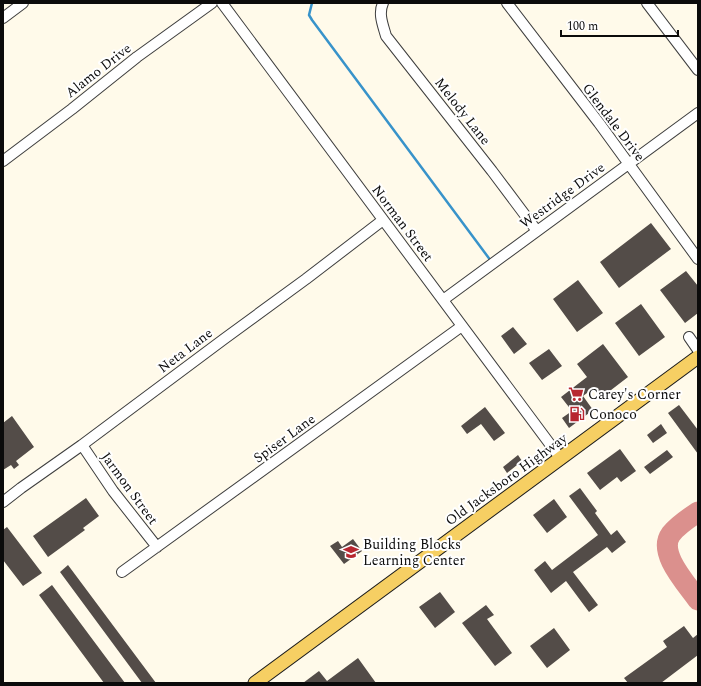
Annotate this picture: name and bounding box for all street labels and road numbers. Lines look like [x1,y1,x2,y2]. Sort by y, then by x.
street label: Alamo Drive [61,38,136,103]
street label: Melody Lane [430,73,496,150]
street label: Glendale Drive [577,79,650,166]
street label: Westridge Drive [515,157,610,234]
street label: Norman Street [367,180,439,266]
street label: Neta Lane [153,323,217,378]
street label: Spiser Lane [249,409,320,468]
street label: Old Jacksboro Highway [441,427,573,531]
street label: Jarmon Street [96,448,163,529]

